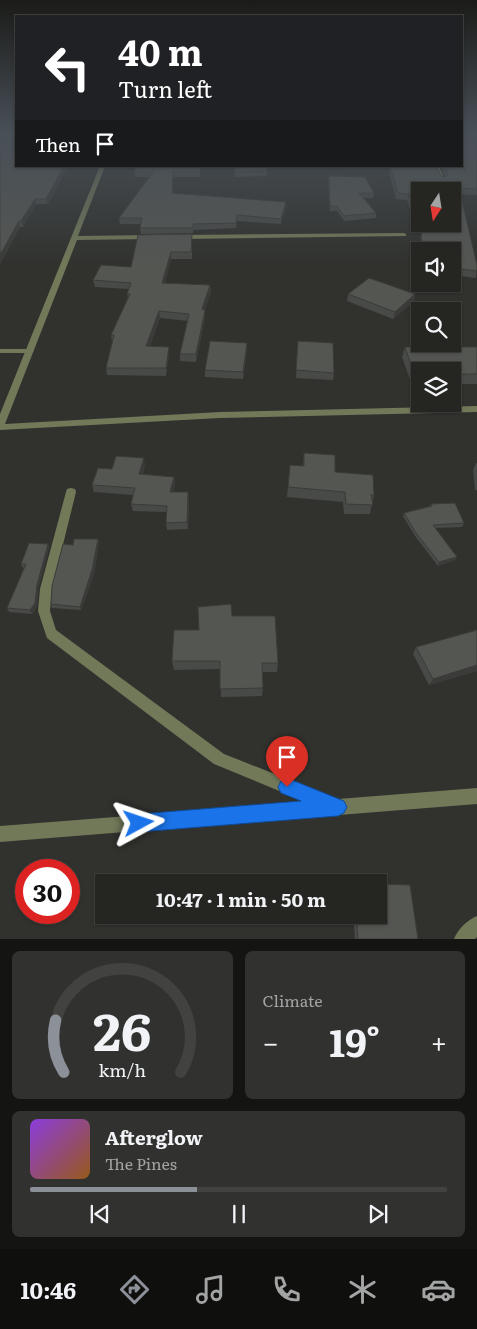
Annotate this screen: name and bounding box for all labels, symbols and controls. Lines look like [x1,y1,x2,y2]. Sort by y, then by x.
text: 40 m [118,25,203,77]
icon: left [35,35,100,100]
text: Turn left [118,72,212,105]
text: Then [35,130,81,158]
icon: arrive [91,130,119,158]
north arrow [411,182,461,232]
map controls [411,182,461,412]
button: sound [411,242,461,292]
button: search [411,302,461,352]
button: layers [411,362,461,412]
pin [266,736,308,787]
icon: arrive [273,743,301,771]
position arrow [112,796,164,848]
speed limit sign: 30 [15,859,80,924]
text: 10:47 · 1 min · 50 m [156,885,326,913]
text: Climate [263,988,323,1012]
text: 26 [93,990,151,1067]
text: 19° [329,1012,380,1069]
text: − [263,1020,279,1062]
text: + [431,1020,447,1062]
text: km/h [98,1056,146,1083]
text: Afterglow [105,1123,203,1151]
text: The Pines [105,1151,177,1175]
icon: previous [86,1200,114,1228]
icon: pause [225,1200,253,1228]
icon: next [364,1200,392,1228]
icon: directions [117,1272,152,1307]
icon: music [193,1272,228,1307]
icon: phone [269,1272,304,1307]
icon: climate [345,1272,380,1307]
icon: car [421,1272,456,1307]
text: 10:46 [21,1273,76,1306]

